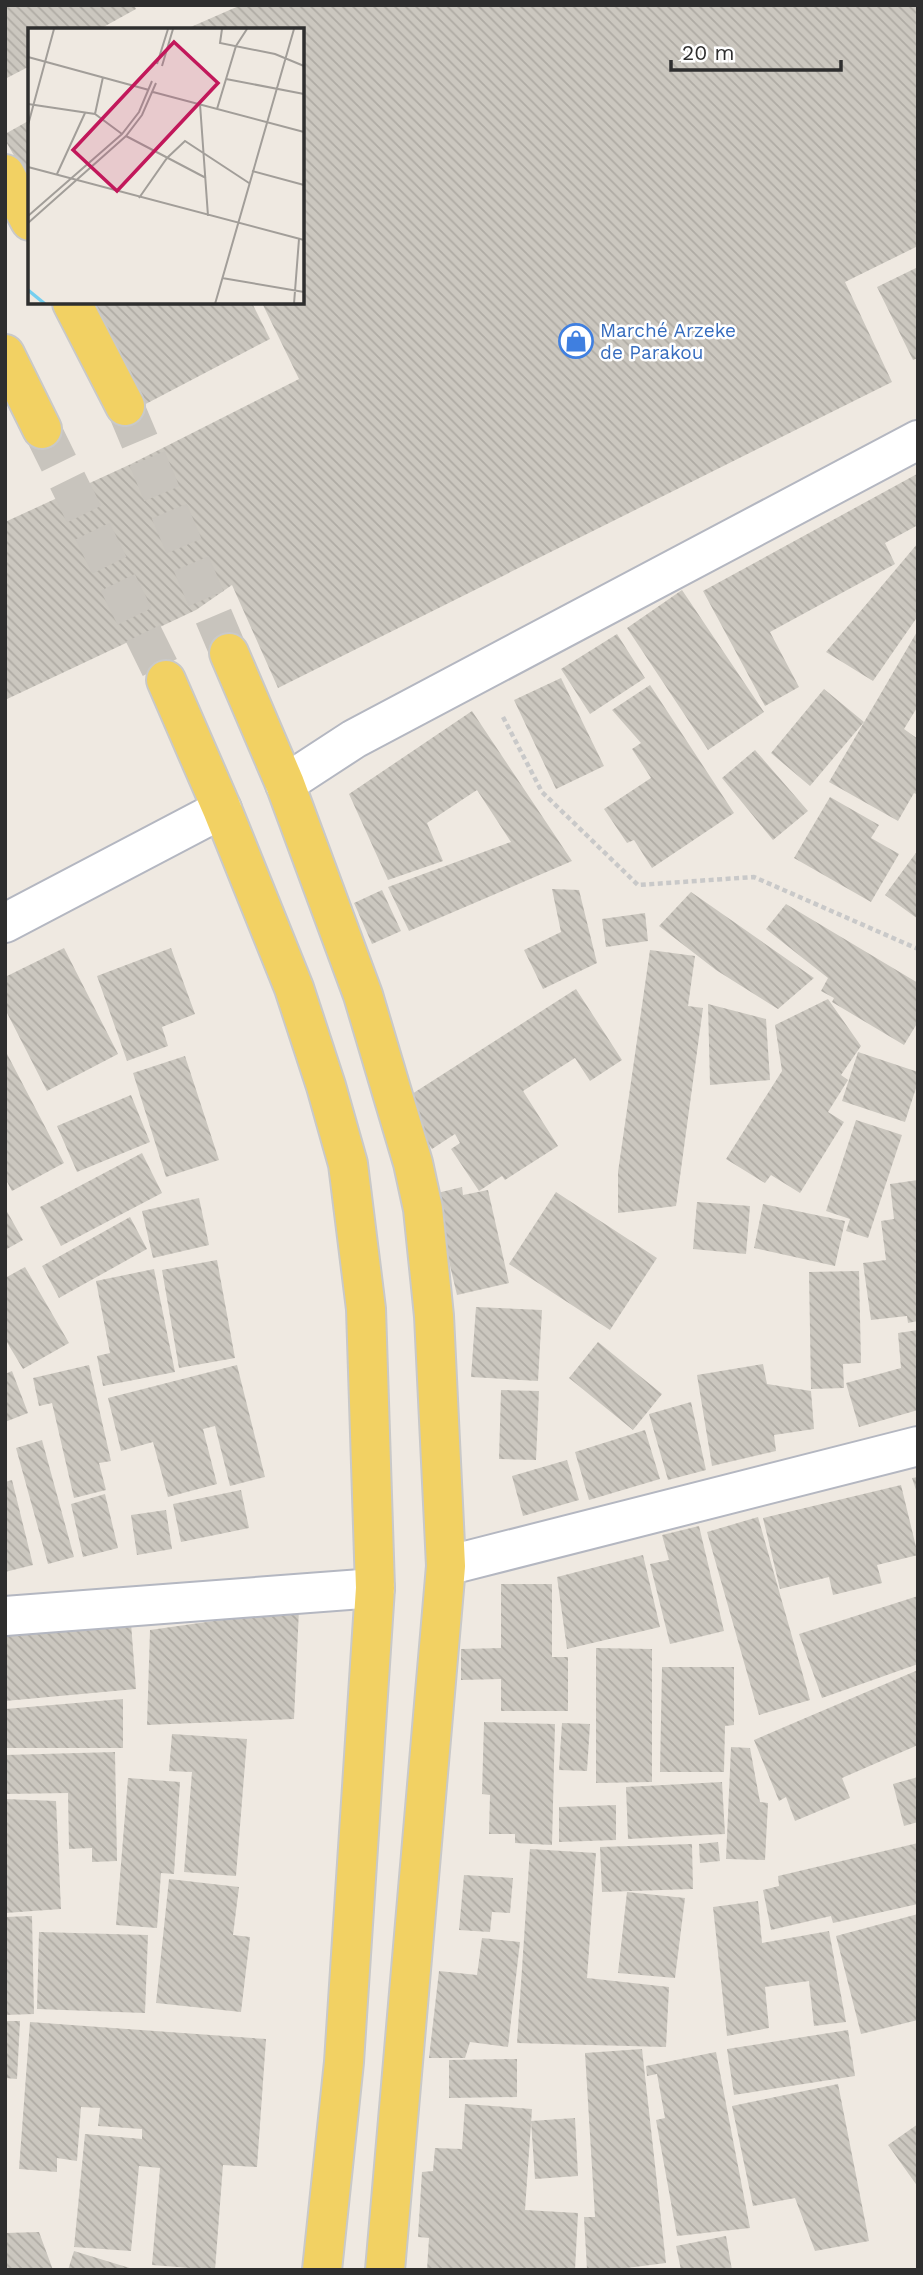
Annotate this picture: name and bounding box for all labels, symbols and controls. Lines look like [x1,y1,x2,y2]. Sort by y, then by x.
inset map [28,28,304,304]
scale bar [671,28,841,72]
text: 20 m [682,40,734,65]
place label: Marché Arzeke de Parakou [600,319,736,364]
shop icon: Marché Arzeke de Parakou [557,322,595,360]

